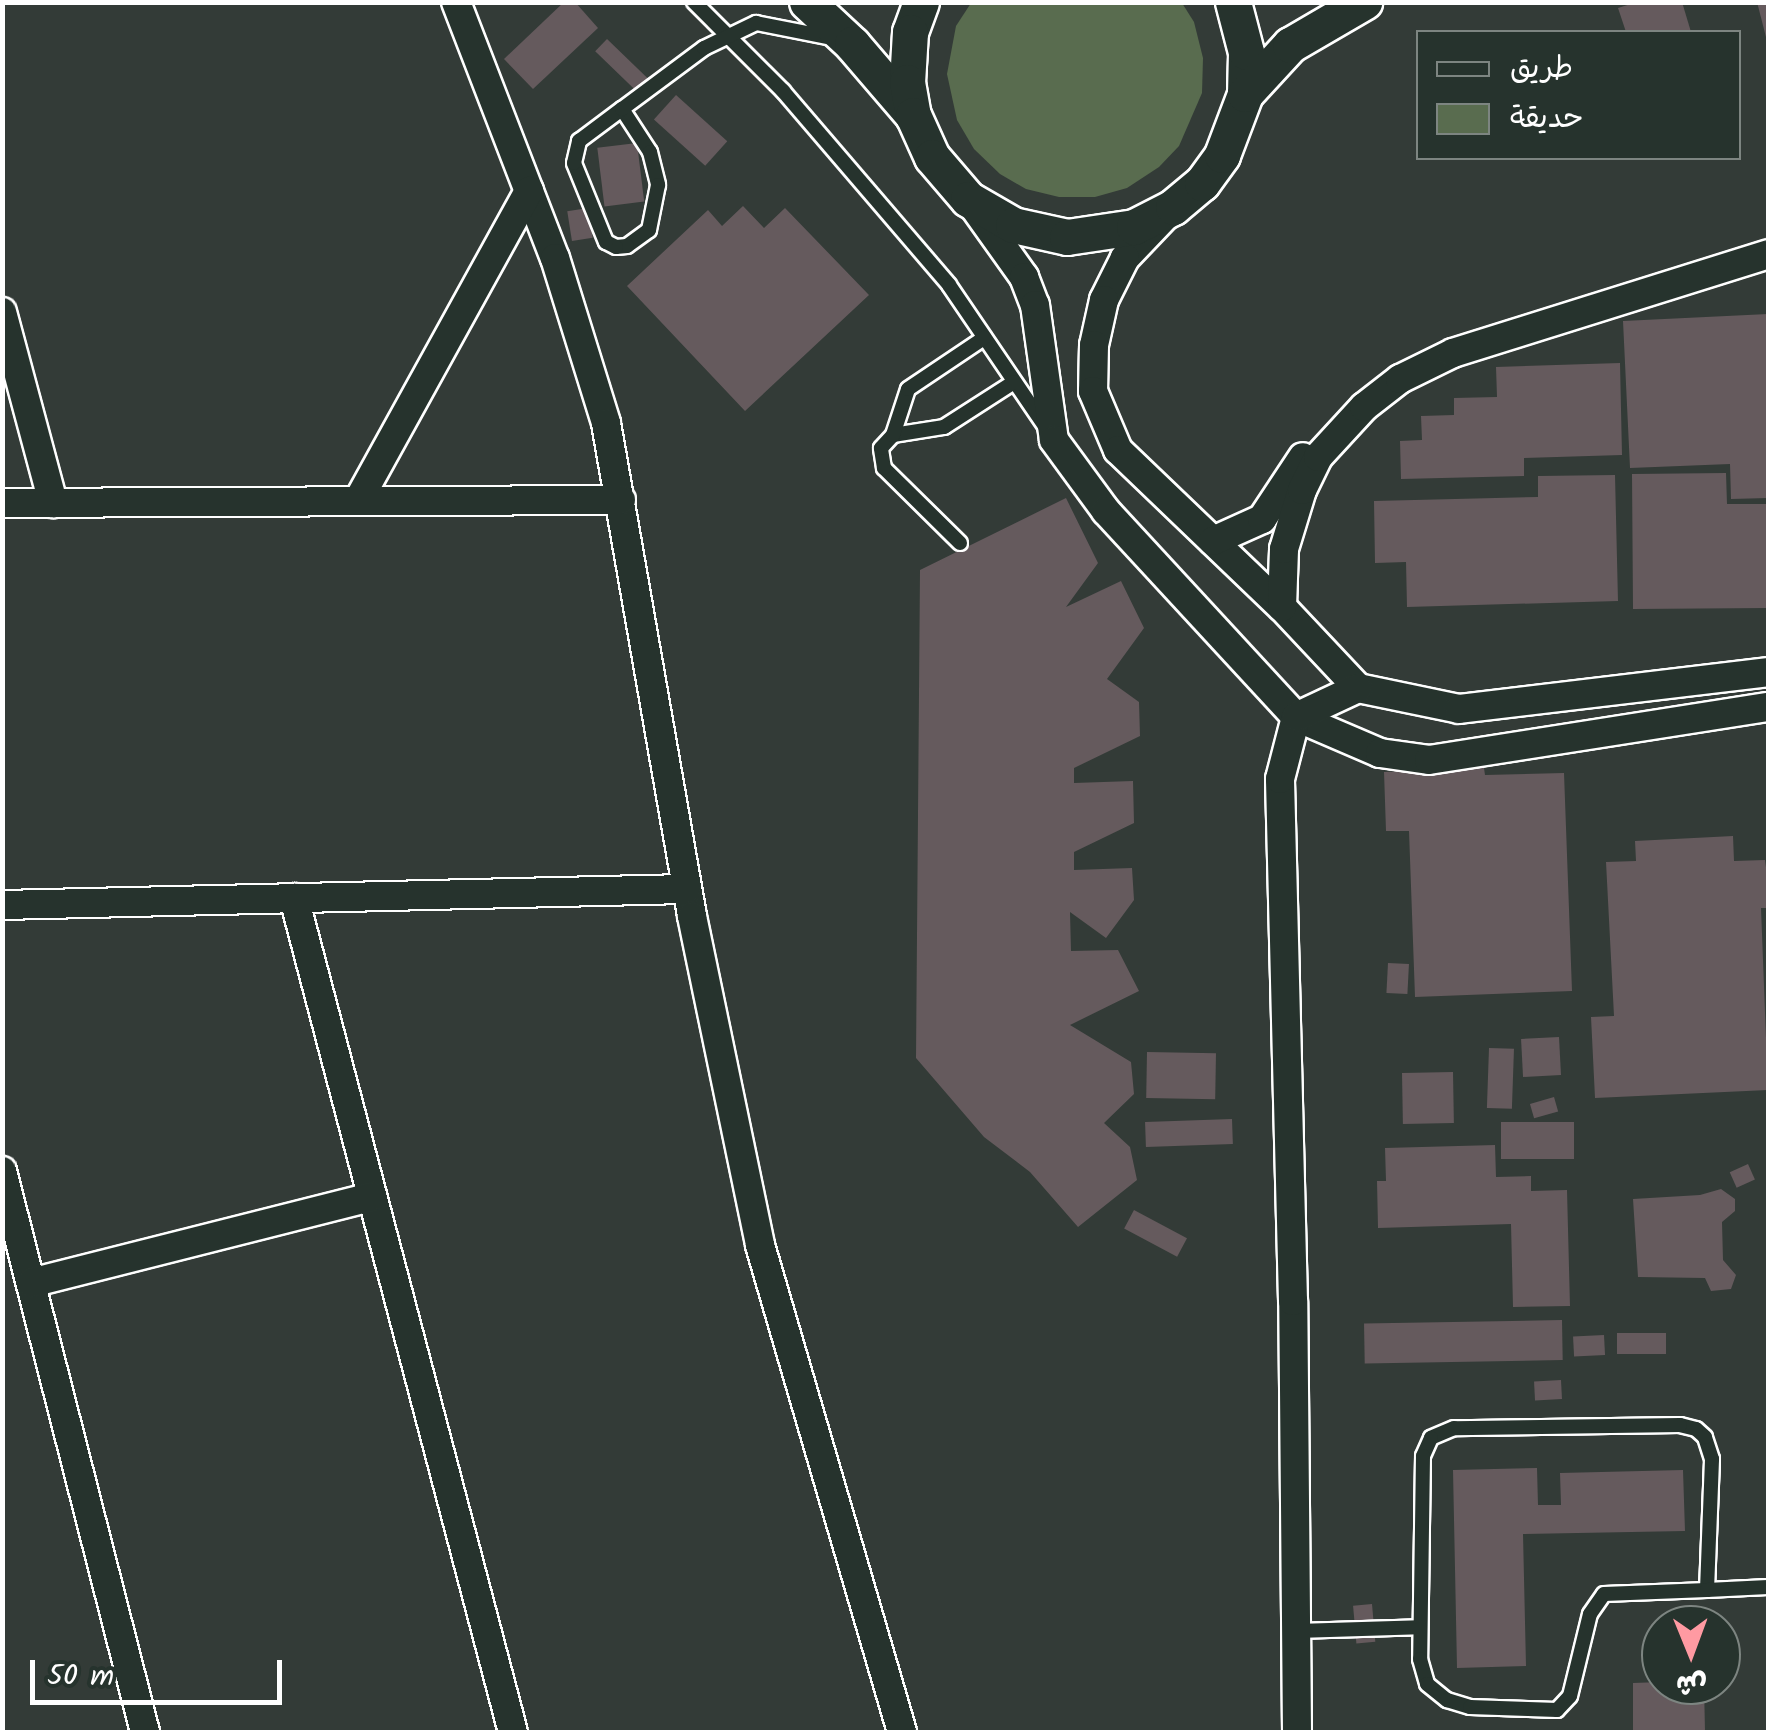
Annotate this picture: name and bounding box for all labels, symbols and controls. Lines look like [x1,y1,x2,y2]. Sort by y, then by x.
legend [1416,30,1741,160]
text: طريق [1510,45,1573,93]
text: حديقة [1510,95,1584,143]
north arrow [1641,1605,1741,1705]
scale bar [35,1640,288,1702]
text: 50 m [47,1653,114,1701]
text: ش [1676,1661,1707,1706]

